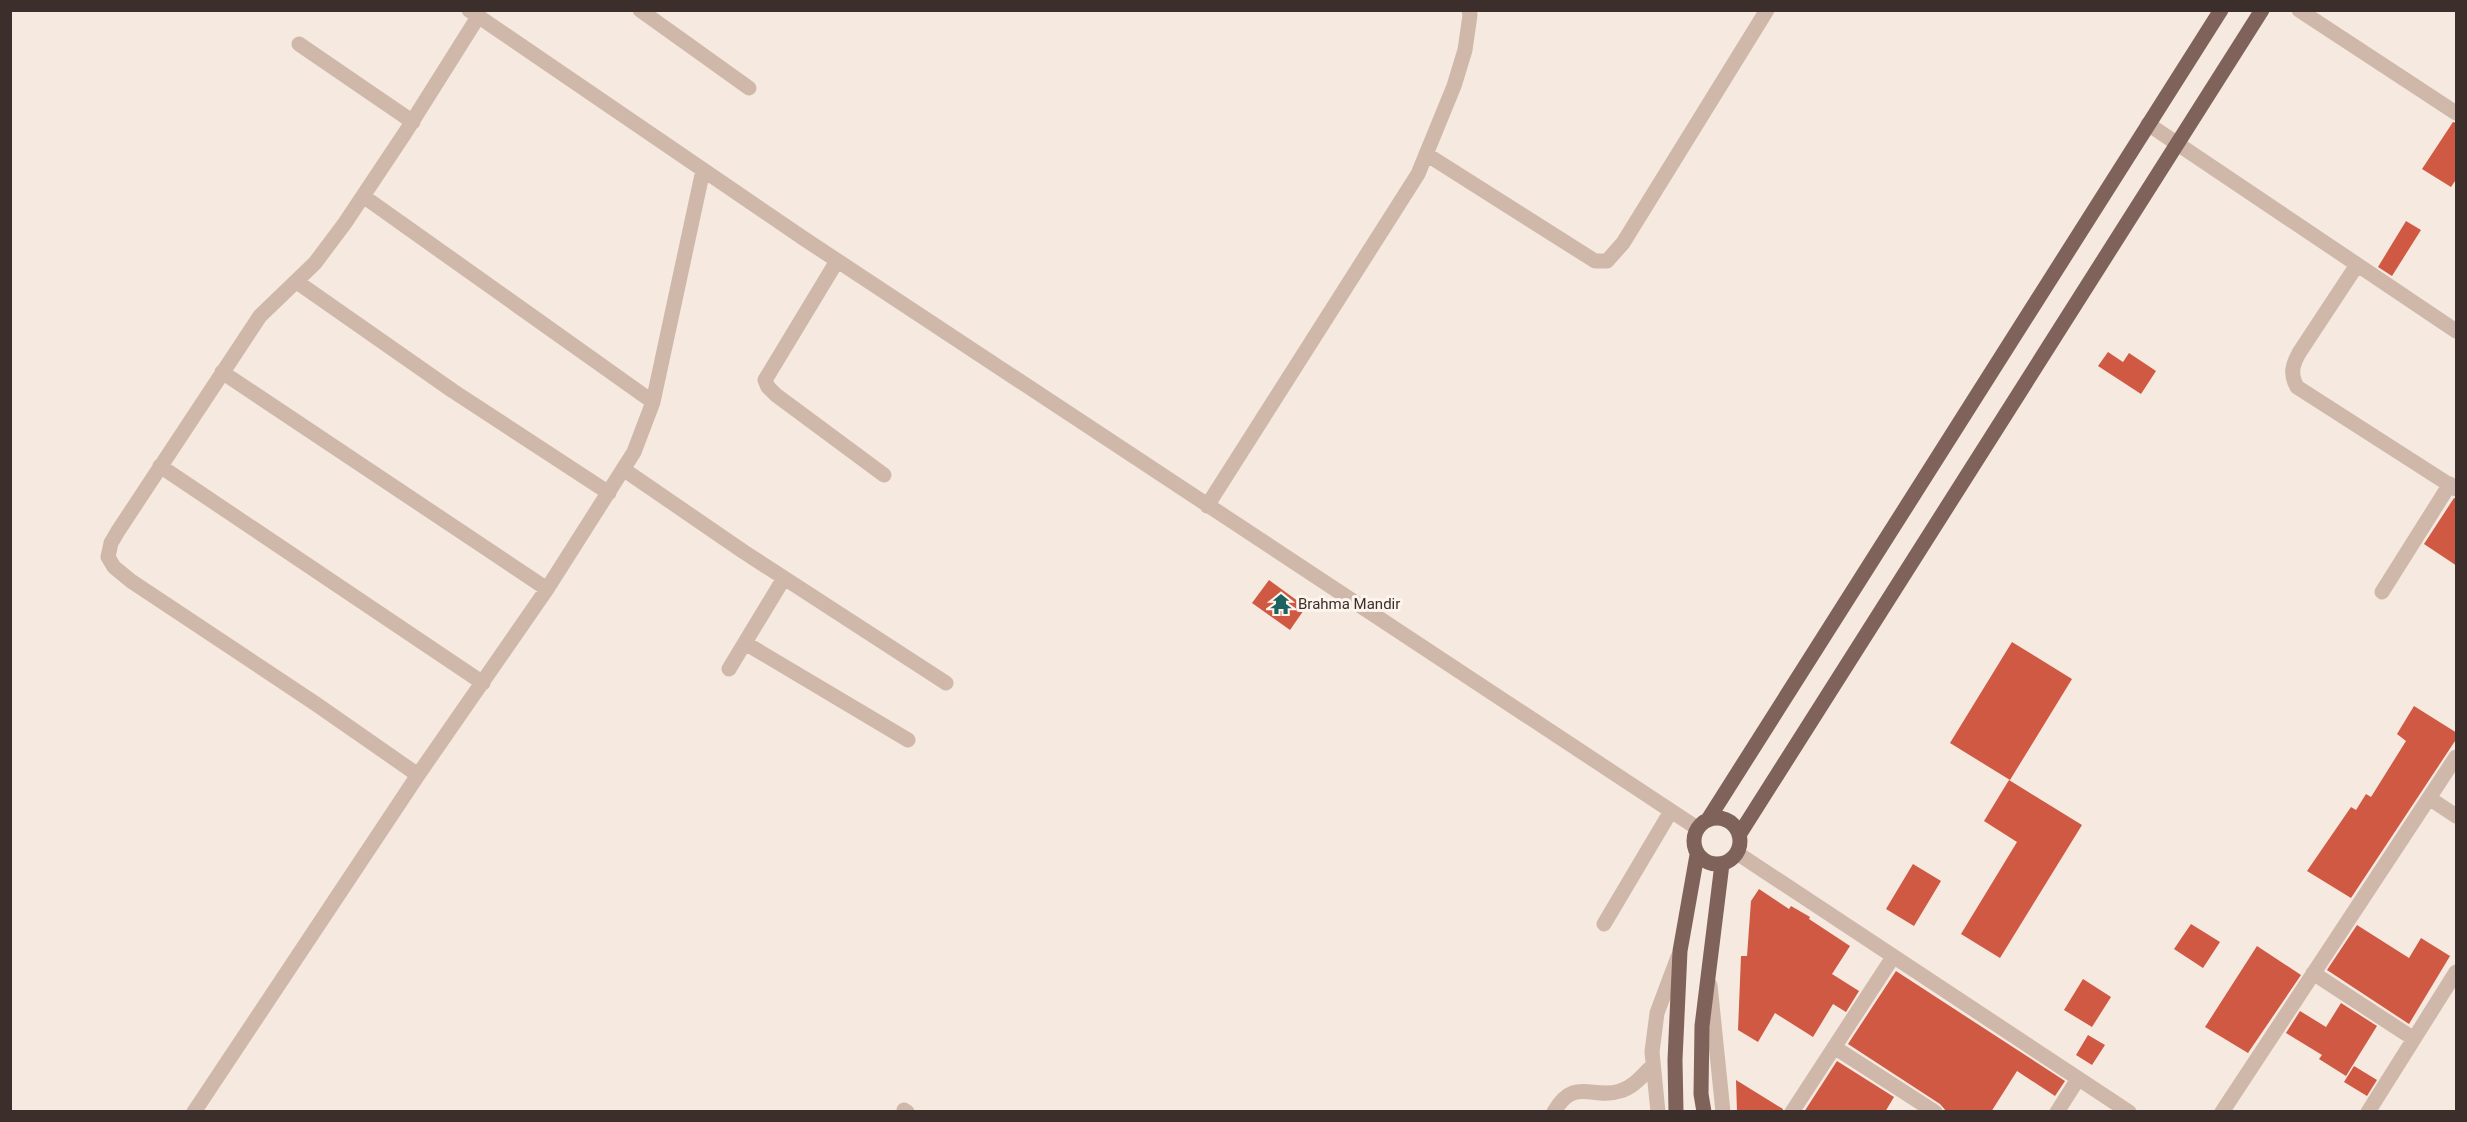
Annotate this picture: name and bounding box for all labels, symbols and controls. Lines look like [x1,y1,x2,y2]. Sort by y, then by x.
temple icon: Brahma Mandir [1269,592,1293,616]
place label: Brahma Mandir [1298,595,1400,613]

